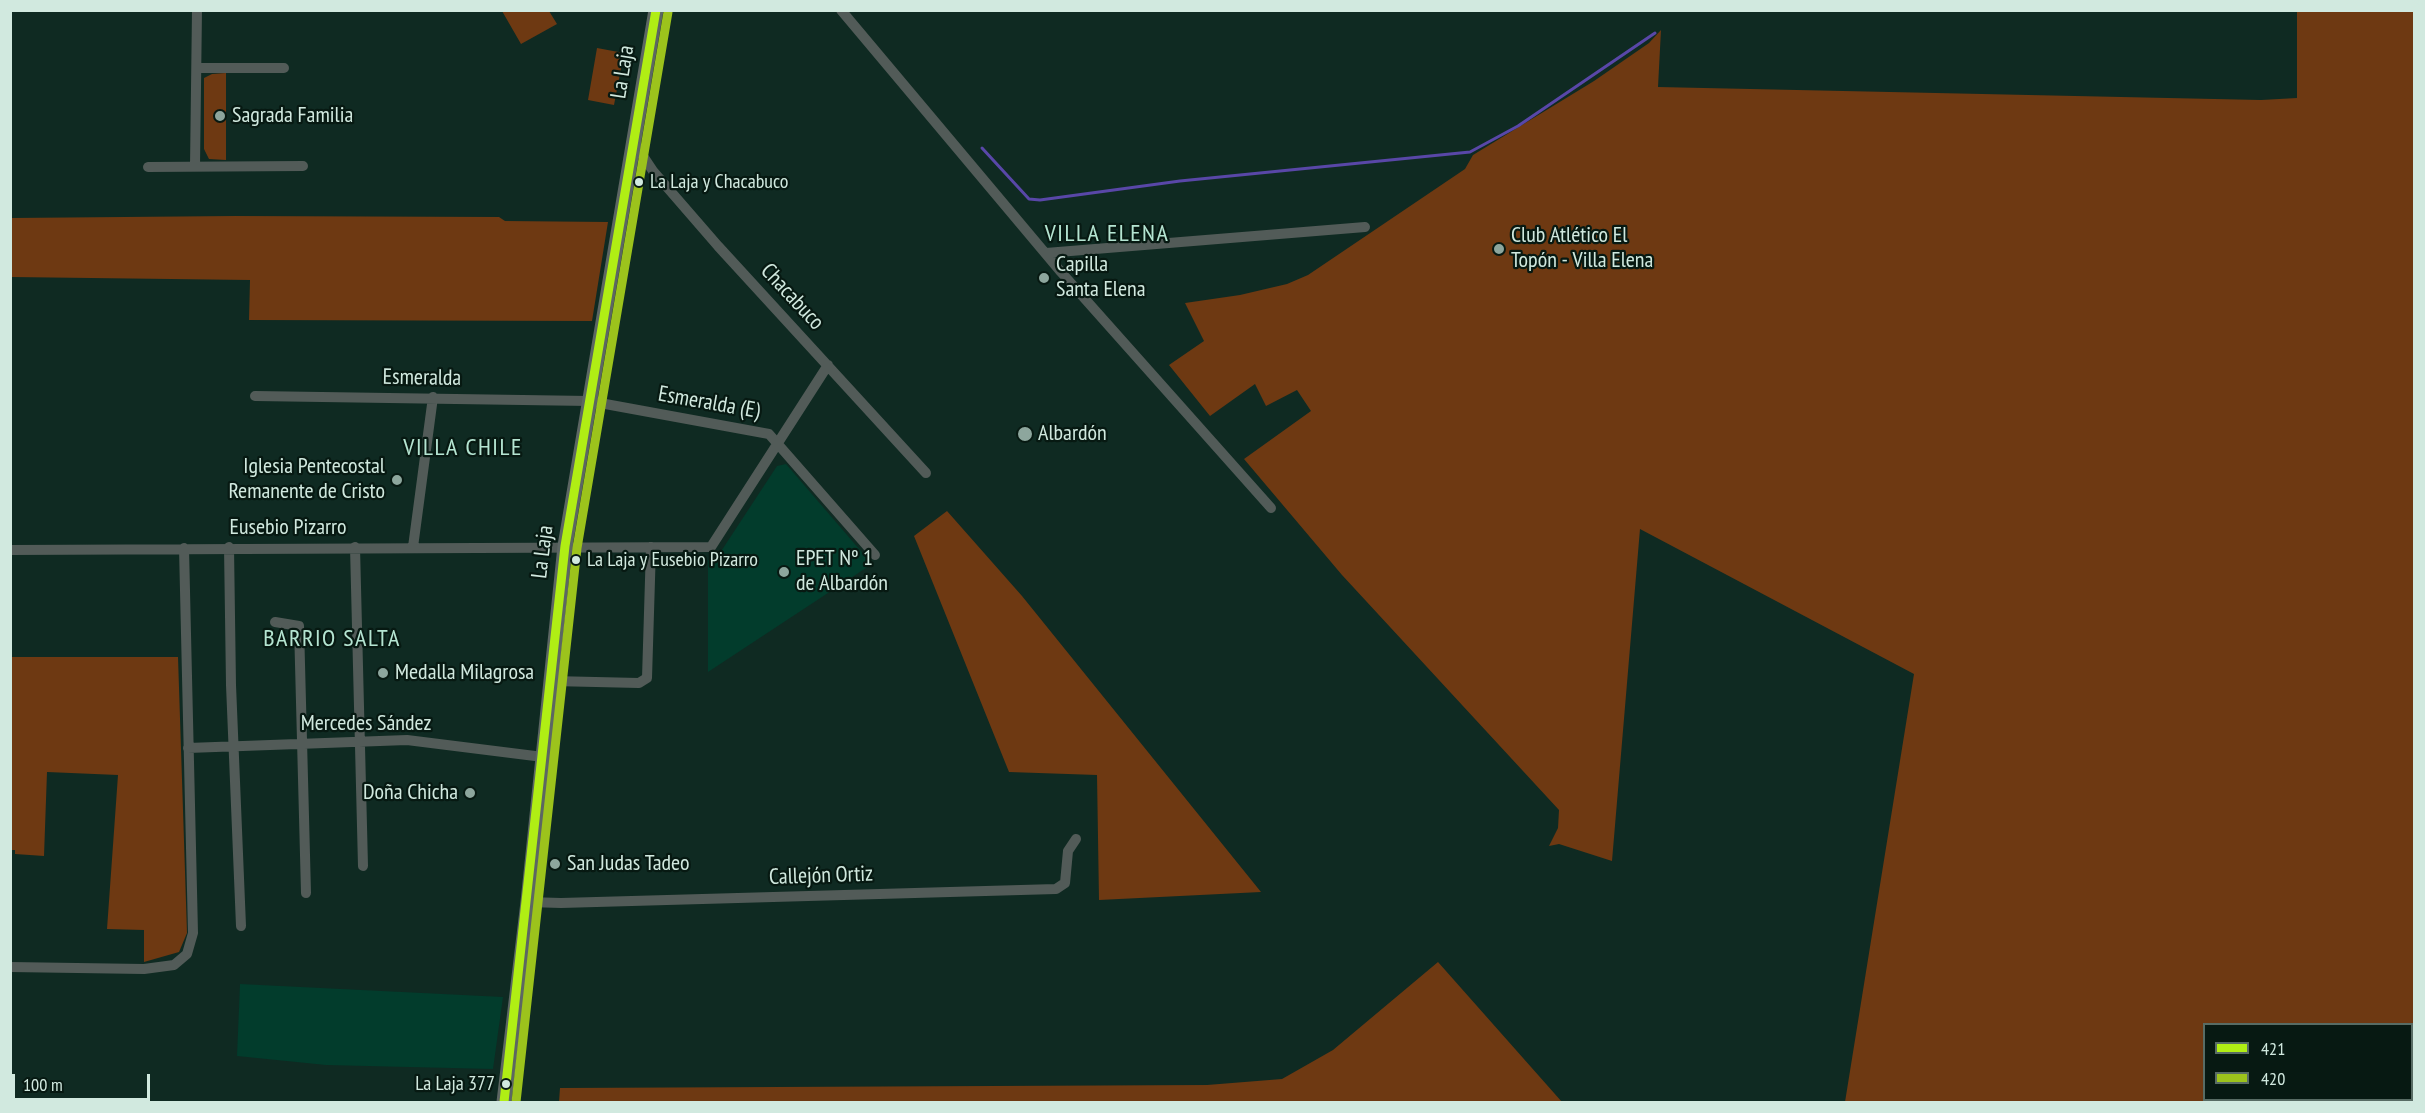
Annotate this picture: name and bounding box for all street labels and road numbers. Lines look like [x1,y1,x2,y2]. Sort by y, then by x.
street label: La Laja [606,44,640,100]
street label: Chacabuco [755,258,829,336]
street label: Esmeralda [382,364,462,392]
street label: Esmeralda (E) [656,381,762,425]
street label: Eusebio Pizarro [230,515,346,541]
street label: La Laja [527,524,559,580]
street label: Mercedes Sández [301,711,431,737]
street label: Callejón Ortiz [769,861,873,891]

